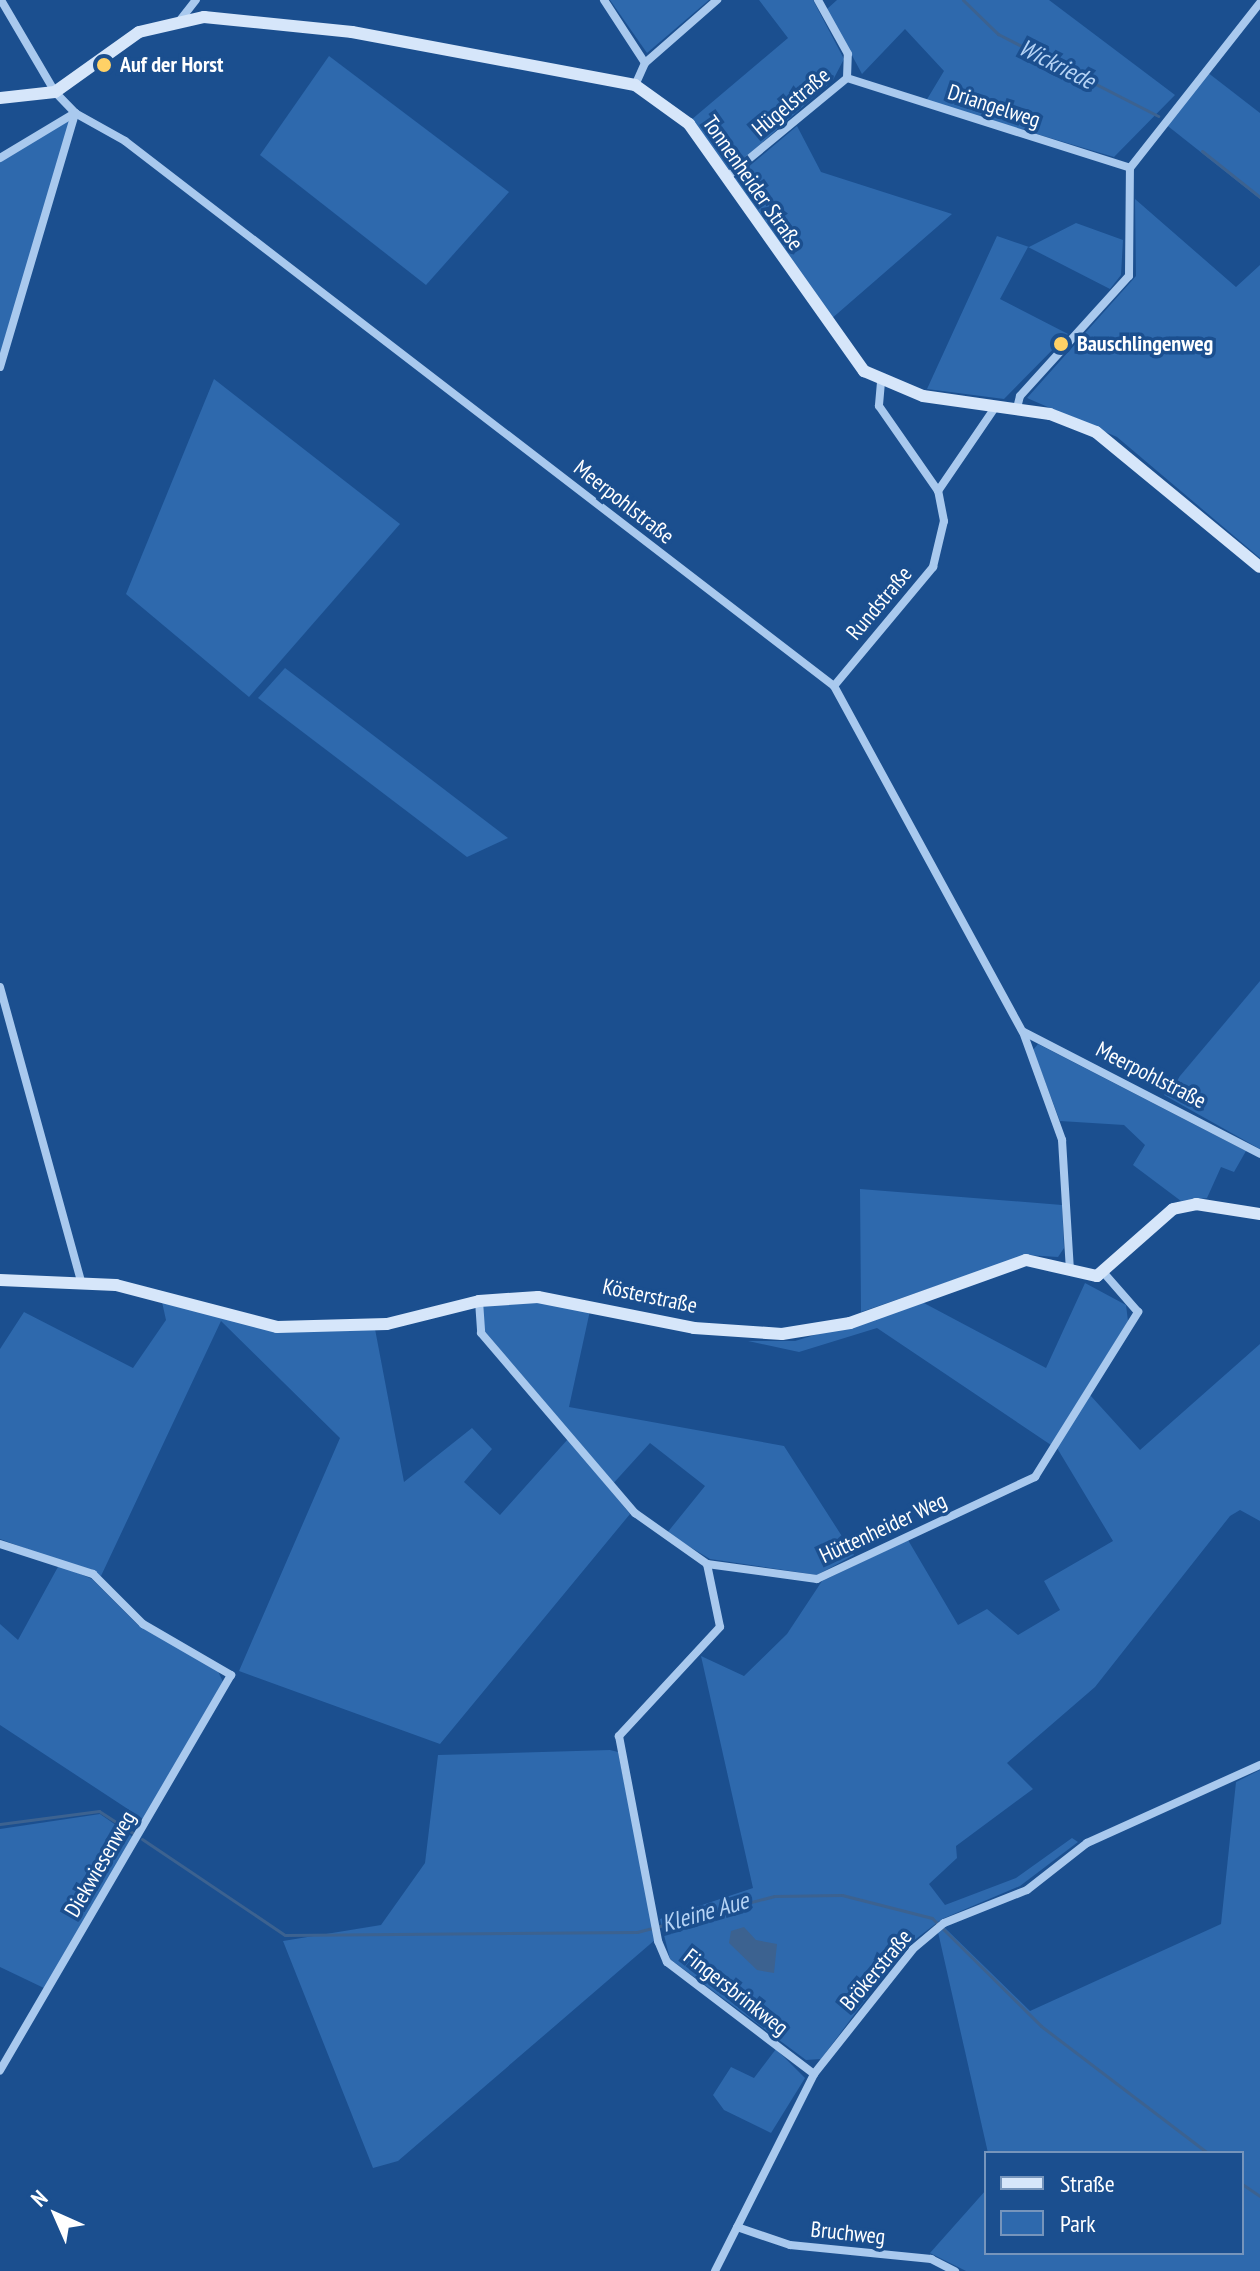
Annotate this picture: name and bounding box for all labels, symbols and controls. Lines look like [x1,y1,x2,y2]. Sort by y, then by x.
water label: Wickriede [1014,33,1100,95]
place label: Auf der Horst [120,52,223,78]
marker: Auf der Horst [95,56,113,74]
street label: Hügelstraße [747,62,835,142]
street label: Driangelweg [944,79,1044,133]
street label: Tonnenheider Straße [697,111,809,255]
place label: Bauschlingenweg [1077,331,1213,357]
marker: Bauschlingenweg [1052,335,1070,353]
street label: Meerpohlstraße [569,455,679,549]
street label: Rundstraße [841,561,917,645]
street label: Meerpohlstraße [1092,1036,1210,1114]
street label: Kösterstraße [600,1273,700,1319]
street label: Hüttenheider Weg [815,1487,951,1569]
street label: Diekwiesenweg [59,1806,141,1922]
water label: Kleine Aue [658,1886,752,1938]
street label: Brökerstraße [835,1924,917,2016]
street label: Fingersbrinkweg [678,1943,794,2041]
legend [984,2151,1244,2255]
text: Straße [1060,2168,1115,2199]
north arrow [16,2175,96,2255]
text: N [25,2184,53,2212]
text: Park [1060,2208,1096,2239]
street label: Bruchweg [810,2216,886,2250]

